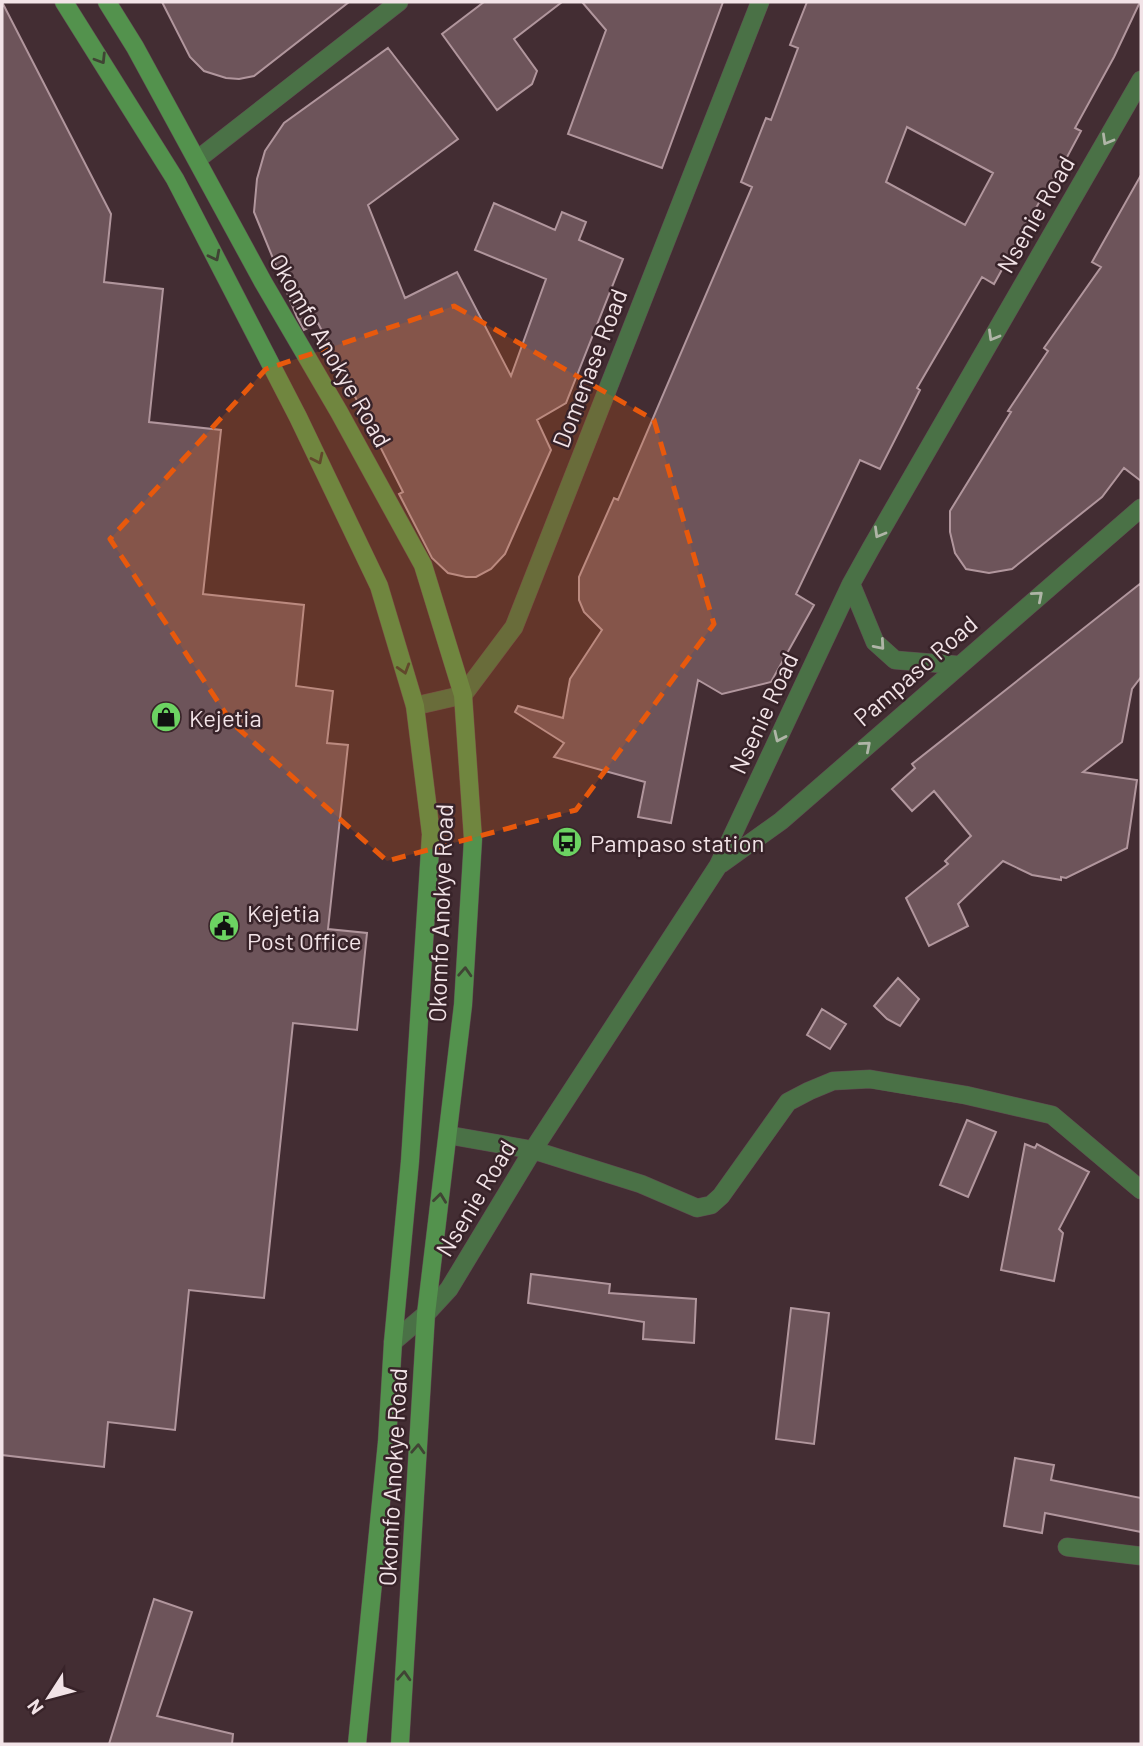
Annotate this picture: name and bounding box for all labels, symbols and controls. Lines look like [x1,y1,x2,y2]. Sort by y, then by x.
one-way arrow [92,52,105,65]
one-way arrow [1102,132,1115,145]
street label: Nsenie Road [990,150,1080,278]
street label: Okomfo Anokye Road [264,248,398,452]
one-way arrow [207,249,220,261]
street label: Domenase Road [545,284,633,452]
one-way arrow [988,329,1001,342]
one-way arrow [310,452,324,464]
one-way arrow [874,526,887,539]
one-way arrow [1030,592,1043,604]
street label: Pampaso Road [847,608,983,732]
one-way arrow [872,637,884,650]
street label: Nsenie Road [722,648,804,778]
one-way arrow [396,662,411,674]
shop icon: Kejetia [149,700,183,734]
place label: Kejetia [189,703,262,732]
one-way arrow [773,730,787,743]
one-way arrow [858,742,871,754]
street label: Okomfo Anokye Road [422,803,458,1023]
bus stop icon: Pampaso station [550,825,584,859]
place label: Pampaso station [590,828,764,857]
place label: Kejetia Post Office [247,898,362,955]
public building icon: Kejetia Post Office [207,909,241,943]
one-way arrow [457,966,472,977]
street label: Nsenie Road [429,1135,521,1261]
one-way arrow [433,1192,448,1204]
street label: Okomfo Anokye Road [372,1367,412,1587]
one-way arrow [410,1443,425,1454]
north arrow [14,1662,84,1732]
one-way arrow [396,1670,411,1681]
text: N [22,1695,48,1719]

